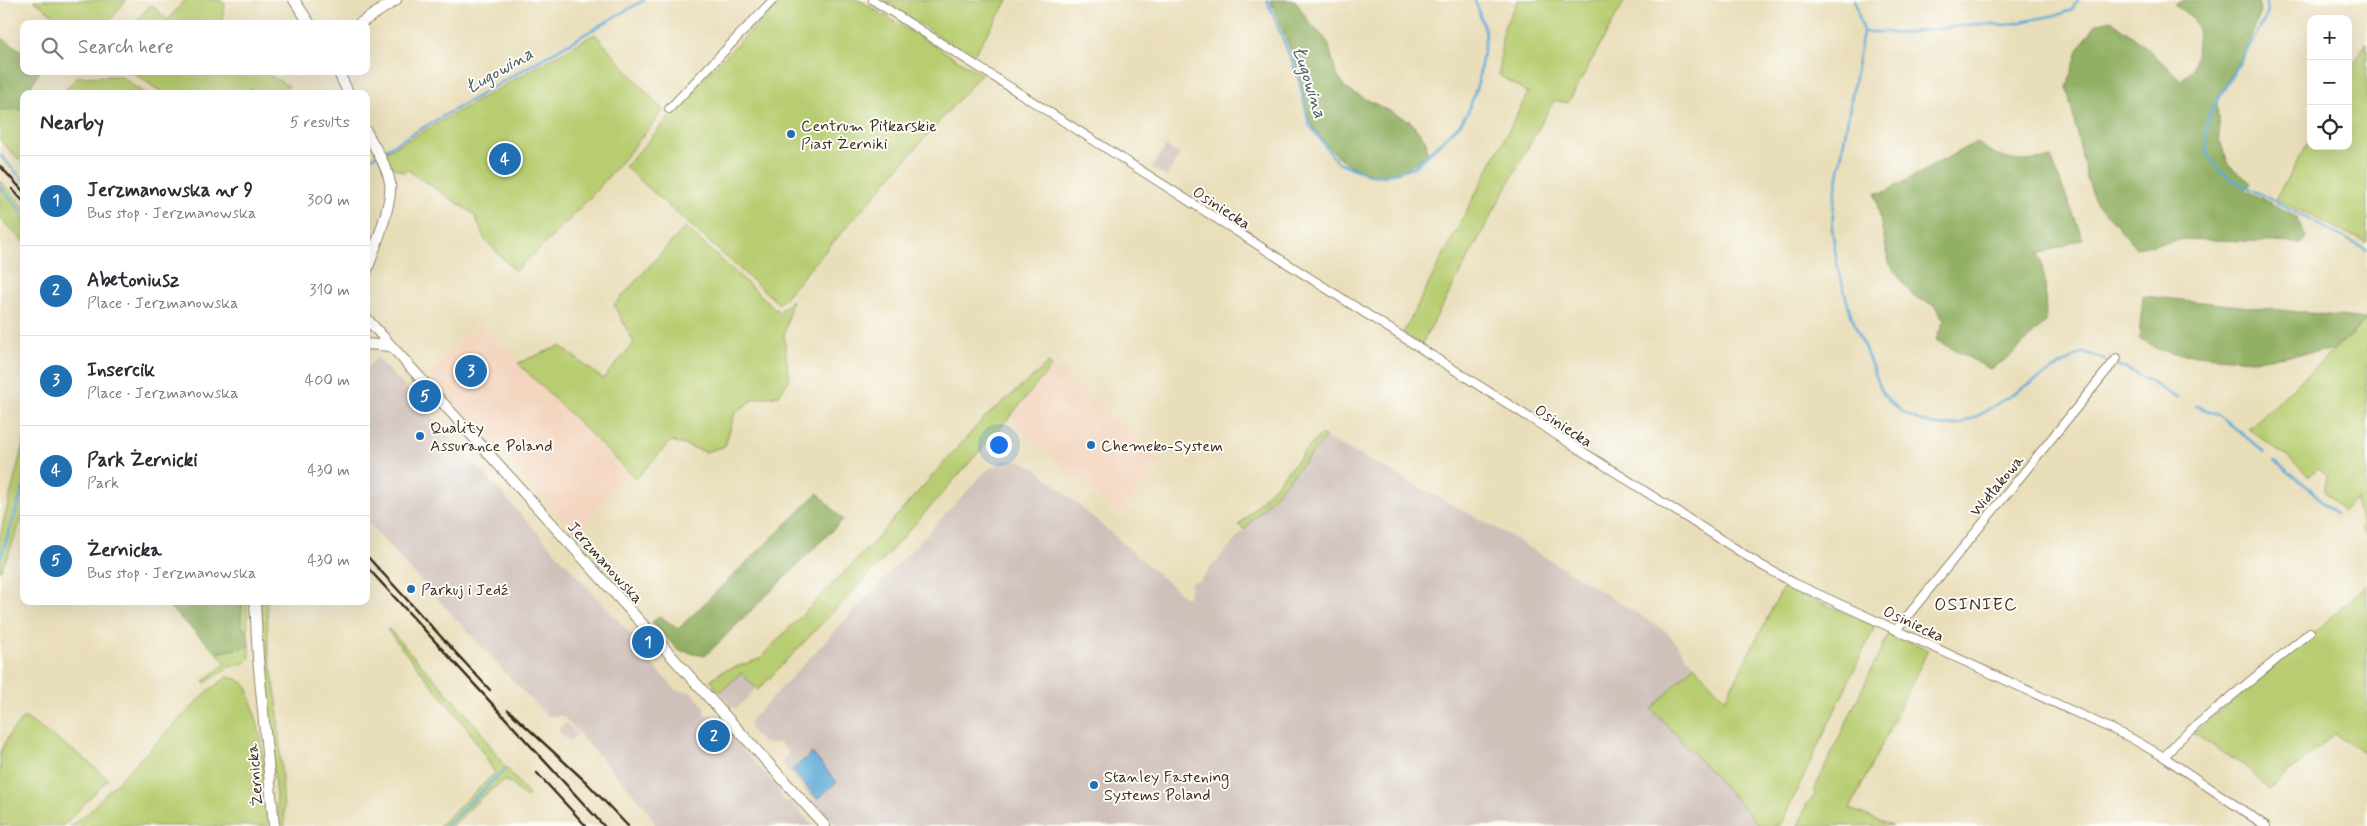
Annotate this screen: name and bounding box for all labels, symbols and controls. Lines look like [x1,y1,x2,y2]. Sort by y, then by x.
map controls [2307,15,2352,150]
button: + [2307,15,2352,60]
search box [20,20,370,75]
icon: search [38,34,66,62]
text: Search here [78,35,174,60]
water label: Ługowina [461,42,538,100]
water label: Ługowina [1286,43,1332,121]
button: − [2307,60,2352,105]
button: locate [2307,105,2352,150]
text: Nearby [40,109,104,137]
text: 5 results [290,112,350,133]
place label: Centrum Piłkarskie Piast Żerniki [801,116,937,155]
marker: Centrum Piłkarskie Piast Żerniki [785,128,797,140]
pin: 4 [489,140,521,178]
text: Jerzmanowska nr 9 [87,178,253,203]
street label: Osiniecka [1188,182,1254,235]
text: 1 [52,190,60,211]
text: 300 m [307,190,350,211]
text: Bus stop · Jerzmanowska [87,203,256,224]
text: Abetoniusz [87,268,179,293]
text: 2 [52,280,60,301]
text: 310 m [309,280,350,301]
text: Place · Jerzmanowska [87,293,239,314]
pin: 3 [455,352,487,390]
text: Insercik [87,358,155,383]
text: 3 [52,370,60,391]
text: 400 m [305,370,350,391]
pin: 5 [409,377,441,415]
text: Place · Jerzmanowska [87,383,239,404]
street label: Osiniecka [1530,400,1596,453]
place label: Quality Assurance Poland [430,418,553,457]
marker: Quality Assurance Poland [414,430,426,442]
your location [986,432,1012,458]
place label: Chemeko-System [1101,436,1223,457]
marker: Chemeko-System [1085,439,1097,451]
text: Park Żernicki [87,448,198,473]
street label: Widłakowa [1965,451,2029,521]
text: 4 [51,460,61,481]
text: 430 m [307,460,350,481]
text: Park [87,473,119,494]
street label: Jerzmanowska [562,517,647,609]
text: Żernicka [87,538,162,563]
text: 5 [51,550,61,571]
text: 430 m [307,550,350,571]
text: Bus stop · Jerzmanowska [87,563,256,584]
place label: Parkuj i Jedź [421,580,509,601]
marker: Parkuj i Jedź [405,583,417,595]
district label: OSINIEC [1934,593,2018,617]
street label: Osiniecka [1880,601,1947,648]
pin: 1 [632,623,664,661]
pin: 2 [698,717,730,755]
street label: Żernicka [242,742,269,807]
place label: Stanley Fastening Systems Poland [1104,767,1229,806]
marker: Stanley Fastening Systems Poland [1088,779,1100,791]

